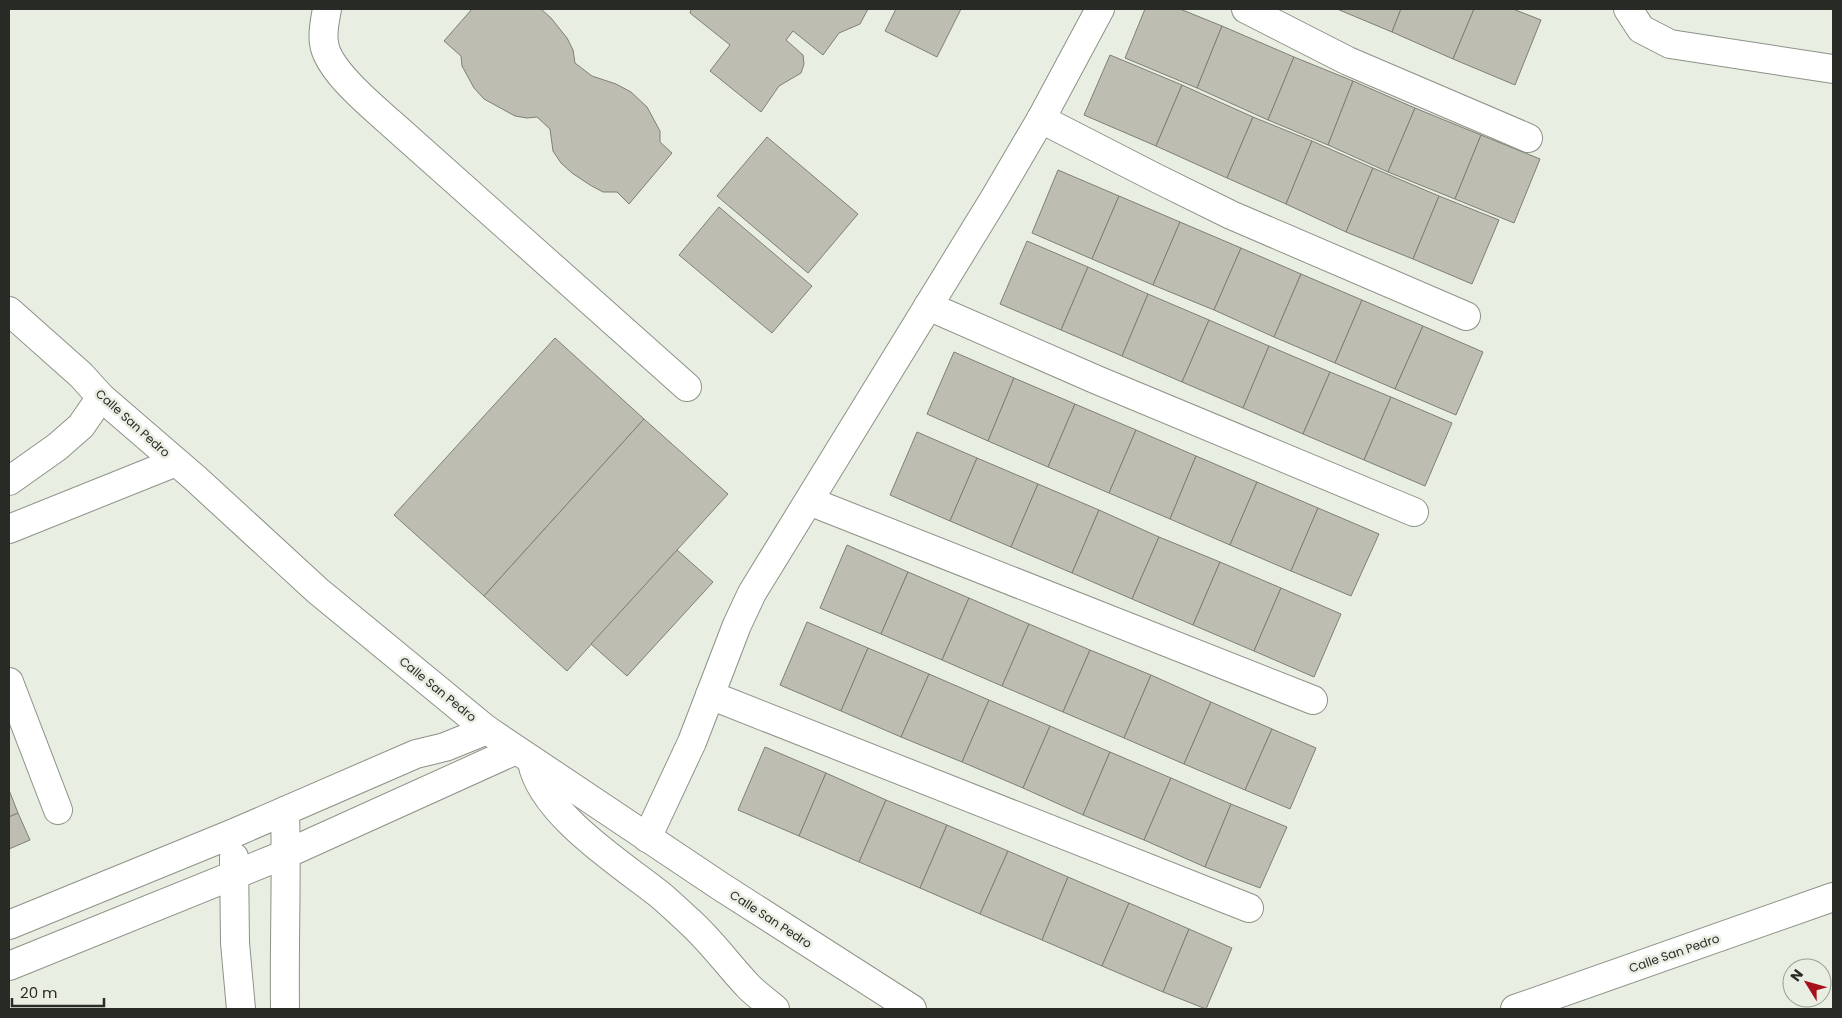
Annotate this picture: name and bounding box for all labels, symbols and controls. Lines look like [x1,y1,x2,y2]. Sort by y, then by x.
street label: Calle San Pedro [92,385,174,461]
street label: Calle San Pedro [396,653,480,726]
street label: Calle San Pedro [727,886,816,952]
street label: Calle San Pedro [1626,929,1722,976]
north arrow [1782,958,1832,1008]
text: N [1785,965,1808,985]
scale bar [12,976,105,1008]
text: 20 m [20,982,58,1003]

